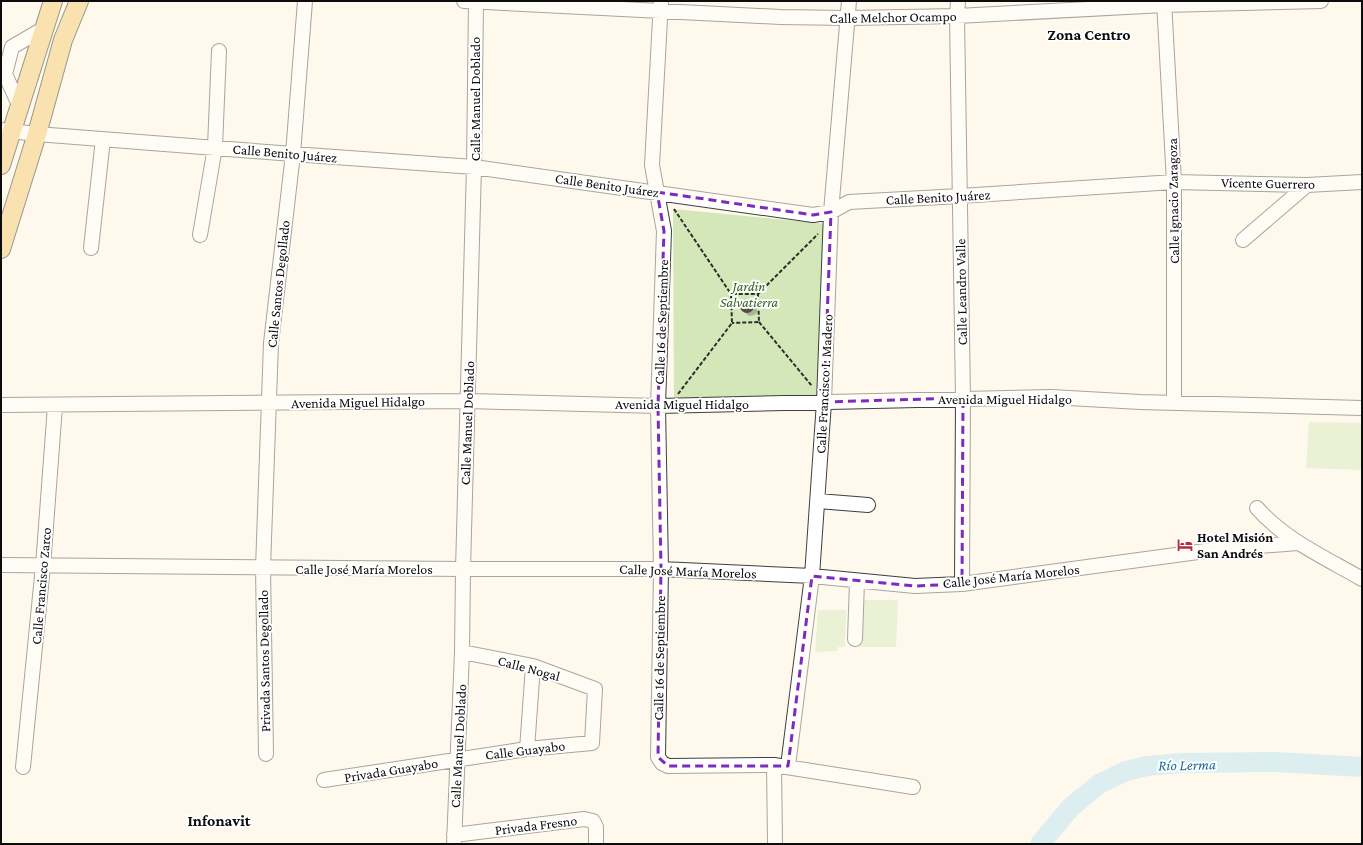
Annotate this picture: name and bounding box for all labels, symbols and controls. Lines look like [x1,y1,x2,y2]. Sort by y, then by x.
street label: Calle Melchor Ocampo [829,8,957,26]
district label: Zona Centro [1047,26,1131,43]
street label: Calle Manuel Doblado [467,37,483,161]
street label: Calle Ignacio Zaragoza [1164,137,1182,264]
street label: Calle Benito Juárez [232,140,338,166]
street label: Calle Benito Juárez [554,170,660,200]
street label: Vicente Guerrero [1221,174,1315,192]
street label: Calle Benito Juárez [885,186,991,208]
street label: Calle Santos Degollado [263,219,293,349]
street label: Calle Leandro Valle [952,238,970,346]
street label: Calle 16 de Septiembre [651,259,671,385]
park label: Jardin Salvatierra [720,278,779,310]
street label: Calle Francisco I. Madero [812,314,836,454]
street label: Calle Manuel Doblado [457,361,477,485]
street label: Avenida Miguel Hidalgo [938,391,1072,407]
street label: Avenida Miguel Hidalgo [291,393,425,411]
street label: Avenida Miguel Hidalgo [615,396,749,412]
street label: Calle Francisco Zarco [28,527,54,645]
place label: Hotel Misión San Andrés [1197,529,1273,561]
hotel icon: Hotel Misión San Andrés [1176,536,1194,554]
street label: Calle José María Morelos [295,561,433,577]
street label: Calle José María Morelos [619,561,757,581]
street label: Calle José María Morelos [942,561,1080,591]
street label: Privada Santos Degollado [255,590,273,732]
street label: Calle 16 de Septiembre [650,595,668,721]
street label: Calle Nogal [496,652,562,684]
street label: Calle Manuel Doblado [447,684,469,808]
street label: Calle Guayabo [484,737,566,763]
street label: Privada Guayabo [343,755,439,785]
water label: Río Lerma [1158,756,1216,774]
district label: Infonavit [187,812,251,829]
street label: Privada Fresno [494,812,578,838]

